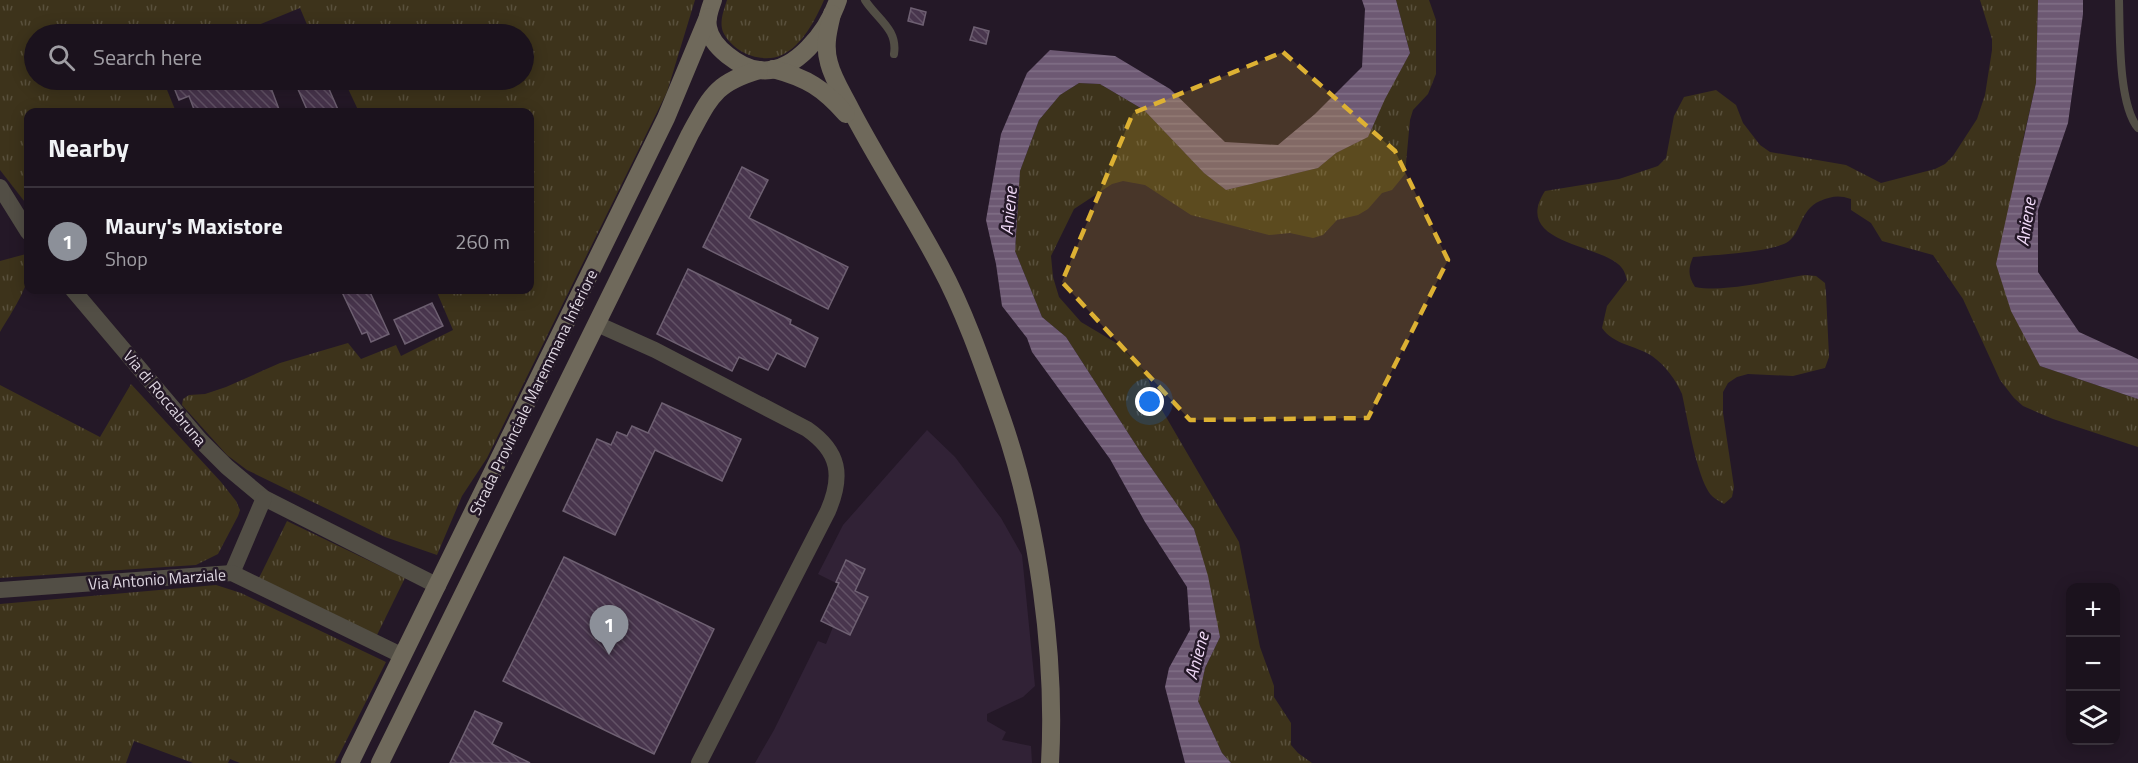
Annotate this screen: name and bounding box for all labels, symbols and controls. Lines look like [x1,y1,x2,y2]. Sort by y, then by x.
search box [24,24,534,90]
text: Search here [93,40,202,74]
icon: search [45,41,78,74]
text: Nearby [48,128,129,167]
water label: Aniene [993,184,1024,236]
water label: Aniene [2008,194,2043,248]
text: Maury's Maxistore [105,209,283,243]
text: 1 [62,226,73,257]
text: 260 m [455,226,510,257]
text: Shop [105,243,148,274]
street label: Strada Provinciale Maremmana Inferiore [463,265,603,519]
street label: Via di Roccabruna [118,345,212,451]
your location [1135,387,1164,416]
street label: Via Antonio Marziale [87,562,227,596]
map controls [2066,583,2120,745]
button: + [2066,583,2120,637]
pin: 1 [590,606,628,655]
water label: Aniene [1177,627,1216,683]
button: − [2066,637,2120,691]
button: layers [2066,691,2120,745]

